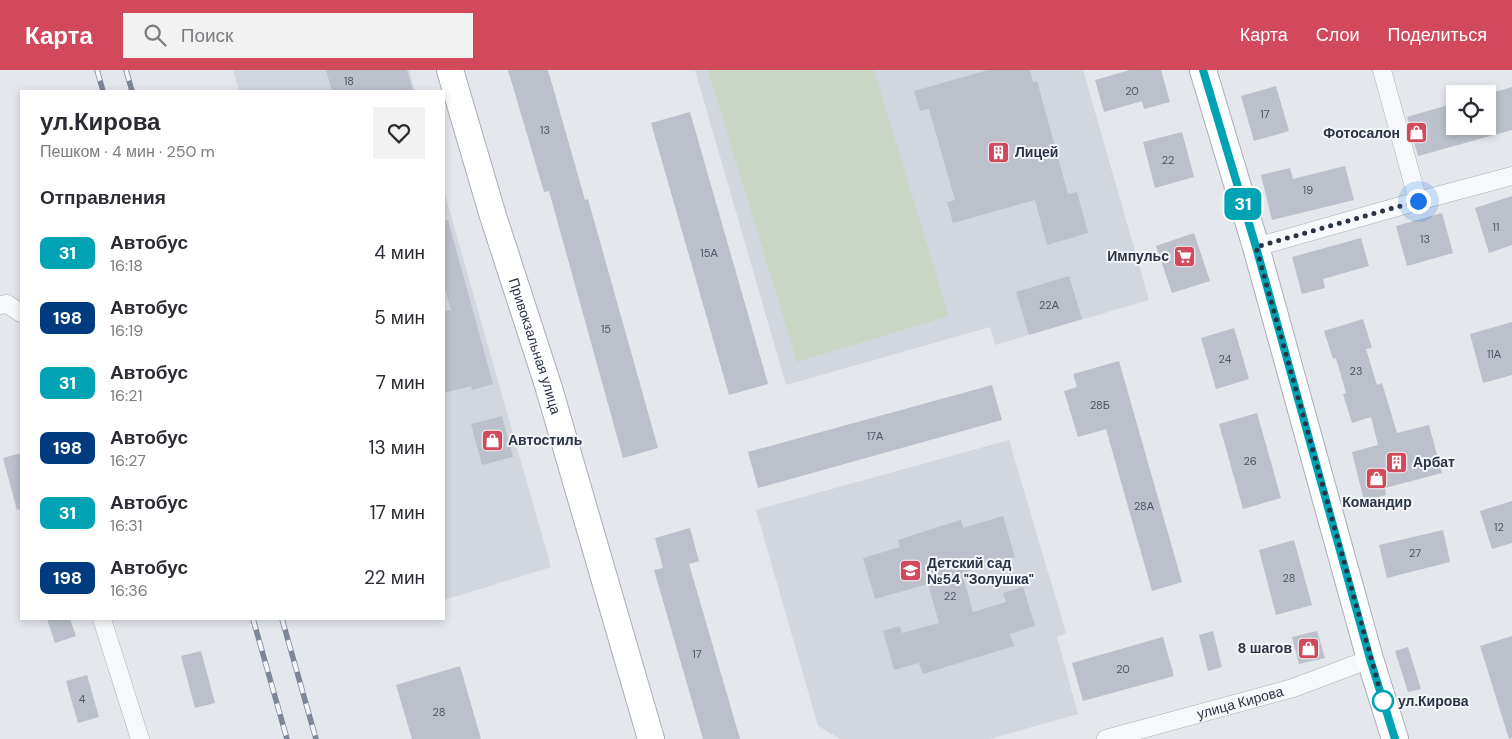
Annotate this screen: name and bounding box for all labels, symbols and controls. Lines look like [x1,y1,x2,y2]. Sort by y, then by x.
search box [123,13,473,58]
text: Карта [25,20,93,51]
icon: search [141,21,169,49]
text: Поиск [181,23,233,48]
text: Карта [1240,23,1288,47]
text: Слои [1316,23,1360,47]
text: Поделиться [1388,23,1487,47]
house number: 18 [344,74,354,88]
house number: 20 [1125,84,1139,98]
map controls [1446,85,1496,135]
button: locate [1446,85,1496,135]
text: ул.Кирова [40,106,160,137]
button: heart [373,107,425,159]
house number: 17 [1260,107,1270,121]
shop icon: Фотосалон [1404,121,1428,145]
house number: 13 [540,123,550,137]
place label: Фотосалон [1323,124,1400,142]
building icon: Лицей [987,140,1011,164]
text: Пешком · 4 мин · 250 m [40,141,215,162]
place label: Лицей [1015,143,1058,161]
house number: 22 [1162,153,1174,167]
house number: 19 [1303,183,1313,197]
text: Отправления [40,185,166,210]
line badge: 31 [1220,188,1266,220]
your location [1406,189,1431,214]
text: 31 [1234,192,1252,216]
house number: 11 [1493,220,1499,234]
text: Автобус [110,230,188,255]
house number: 13 [1420,232,1430,246]
text: 4 мин [374,240,425,265]
text: 31 [59,241,76,265]
supermarket icon: Импульс [1173,244,1197,268]
house number: 15А [700,246,718,260]
place label: Импульс [1107,247,1169,265]
text: 16:18 [110,255,143,276]
street label: Привокзальная улица [505,276,565,417]
text: Автобус [110,295,188,320]
house number: 22А [1039,298,1060,312]
text: 5 мин [374,305,425,330]
text: 198 [53,306,82,330]
text: 16:19 [110,320,143,341]
house number: 15 [601,322,611,336]
house number: 11А [1487,347,1502,361]
house number: 24 [1219,352,1232,366]
text: Автобус [110,360,188,385]
house number: 23 [1350,364,1362,378]
text: 7 мин [376,370,425,395]
text: 31 [59,371,76,395]
text: 16:21 [110,385,142,406]
house number: 28Б [1090,398,1110,412]
text: Автобус [110,425,188,450]
shop icon: Автостиль [480,428,504,452]
house number: 17А [867,429,884,443]
place label: Автостиль [508,431,583,449]
text: 13 мин [369,435,425,460]
text: 198 [53,436,82,460]
text: 16:27 [110,450,146,471]
building icon: Арбат [1385,450,1409,474]
place label: Арбат [1413,453,1455,471]
house number: 26 [1243,454,1257,468]
shop icon: Командир [1365,467,1389,491]
text: Автобус [110,490,188,515]
place label: Командир [1342,493,1412,511]
house number: 28А [1134,499,1155,513]
text: 17 мин [370,500,425,525]
text: 31 [59,501,76,525]
text: 16:31 [110,515,142,536]
house number: 12 [1494,520,1504,534]
house number: 27 [1409,546,1421,560]
place label: Детский сад №54 "Золушка" [927,554,1034,588]
text: Автобус [110,555,188,580]
school or university icon: Детский сад №54 "Золушка" [899,559,923,583]
text: 22 мин [364,565,425,590]
text: 198 [53,566,82,590]
house number: 28 [1283,571,1295,585]
text: 16:36 [110,580,148,601]
house number: 22 [944,589,956,603]
shop icon: 8 шагов [1296,636,1320,660]
place label: 8 шагов [1238,639,1292,657]
house number: 17 [692,647,702,661]
house number: 20 [1116,662,1130,676]
street label: улица Кирова [1195,682,1286,723]
marker: ул.Кирова [1372,690,1394,712]
house number: 4 [79,692,86,706]
place label: ул.Кирова [1398,692,1469,710]
house number: 28 [433,705,445,719]

